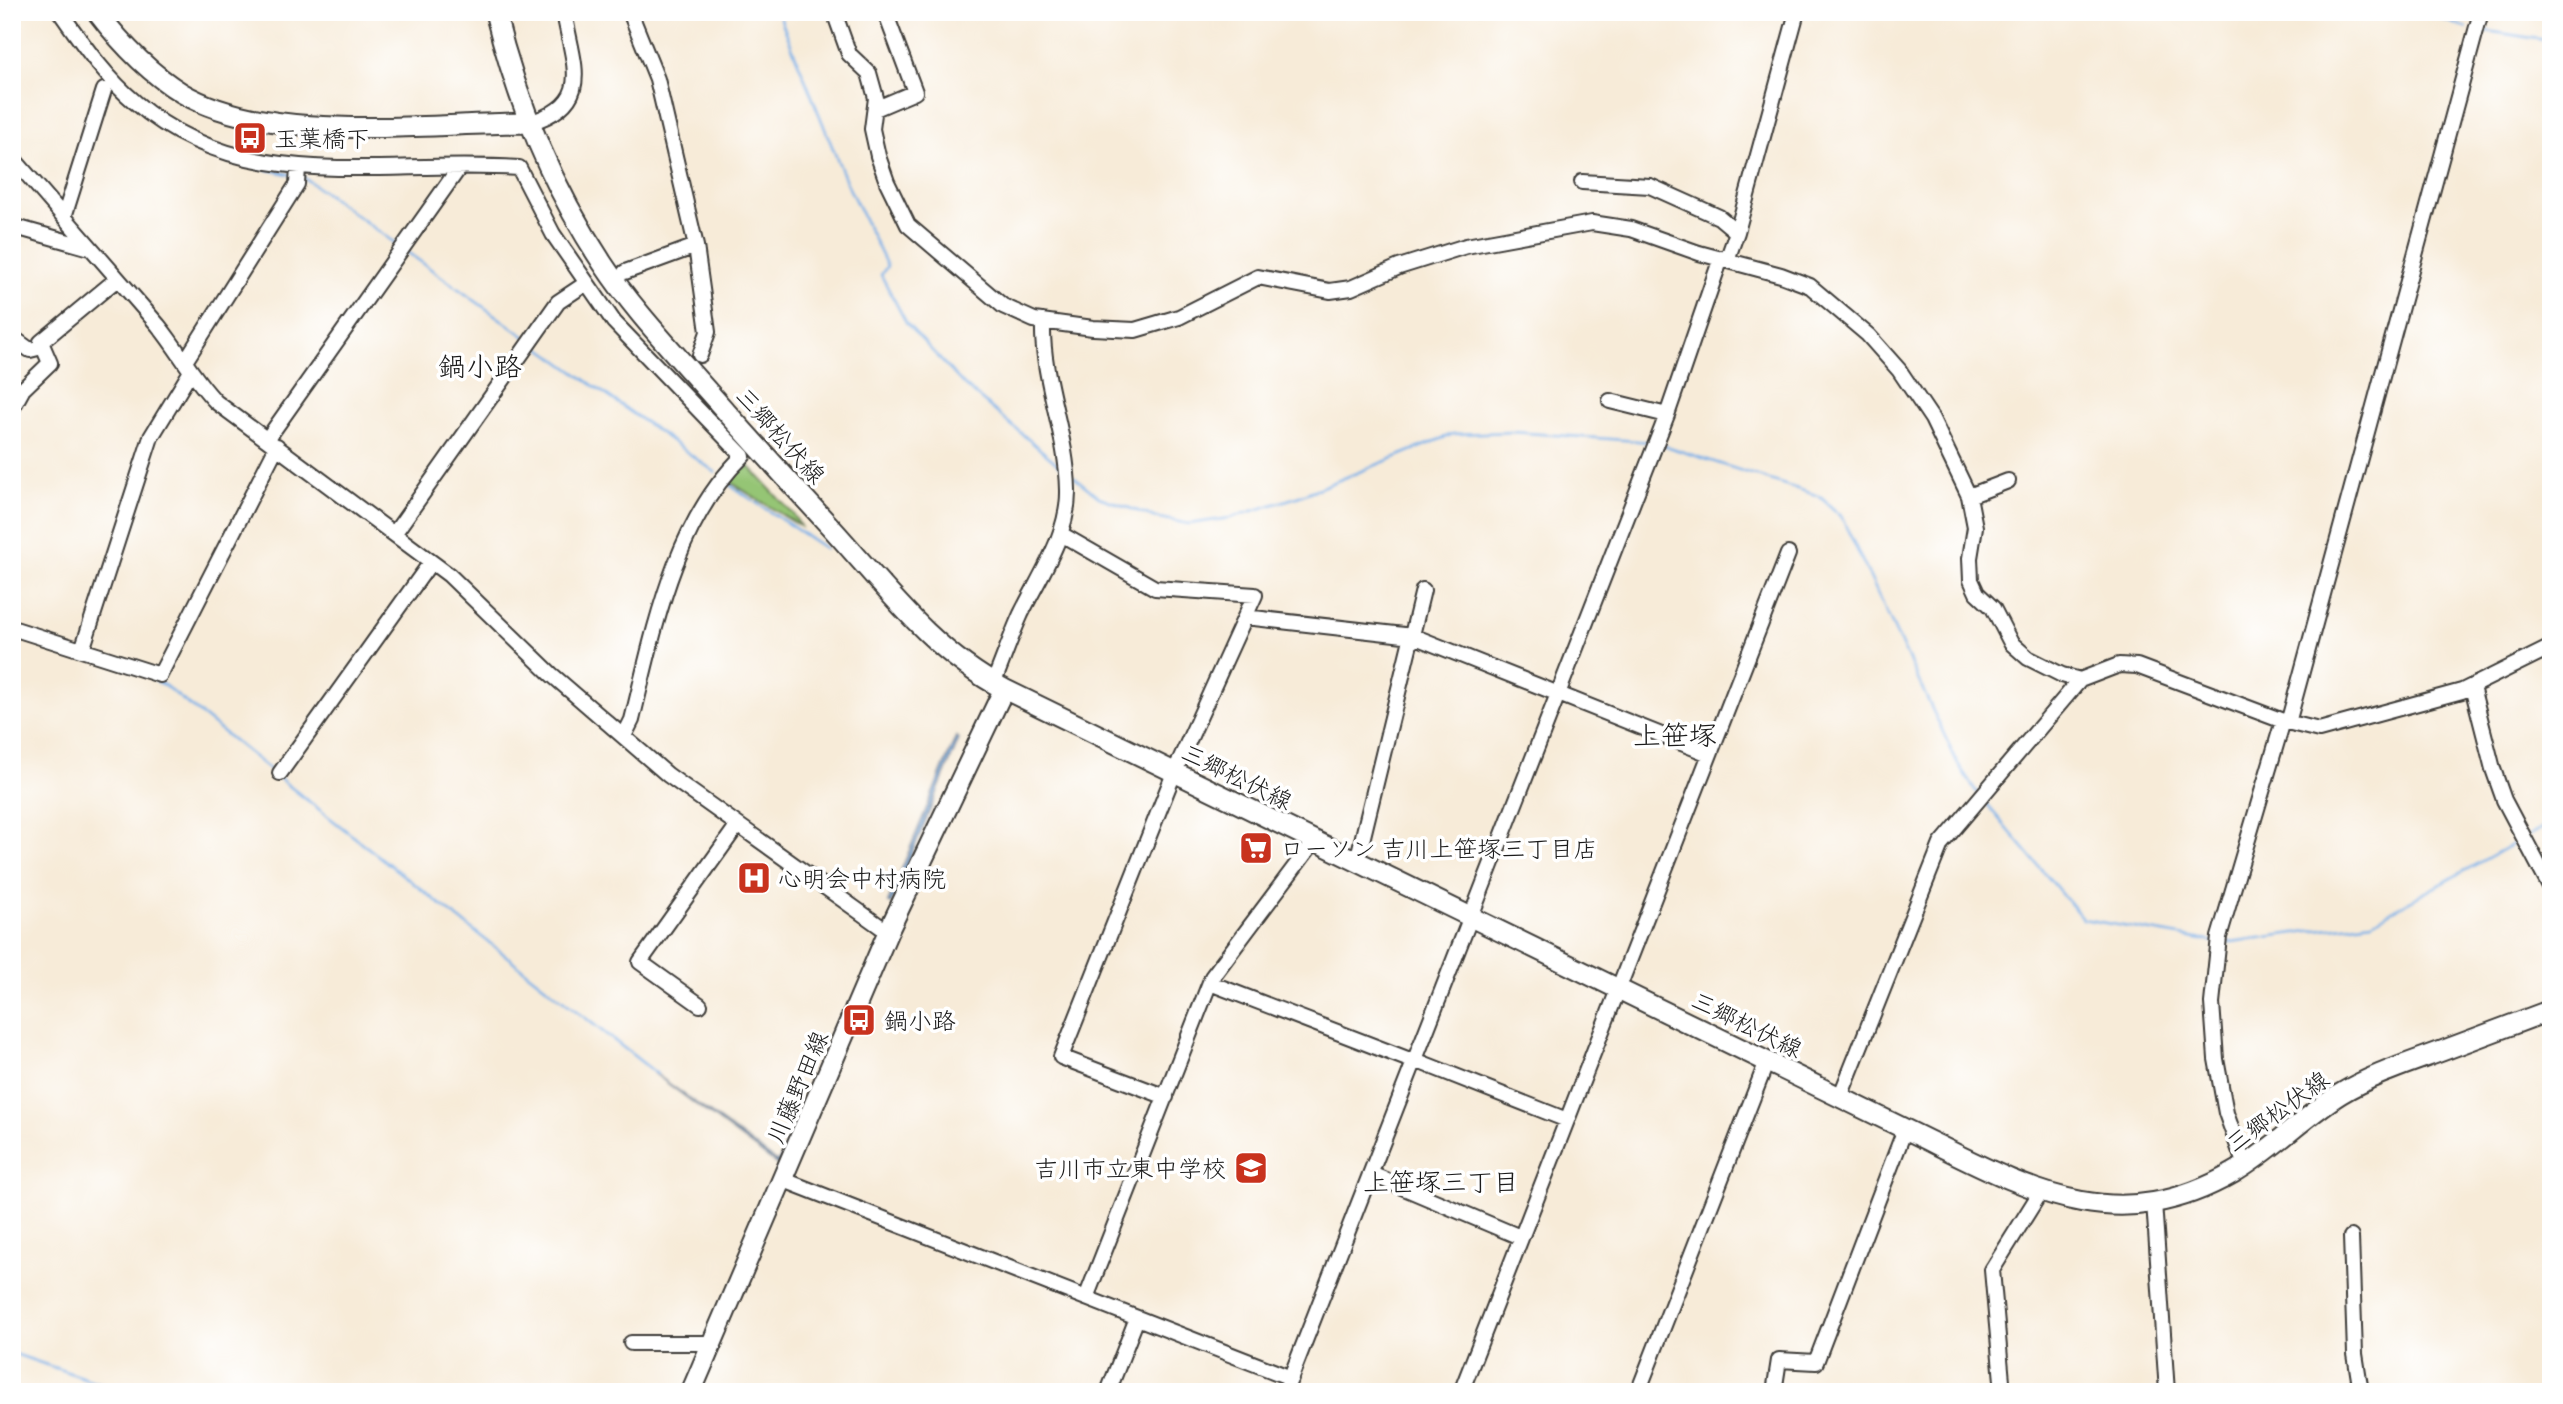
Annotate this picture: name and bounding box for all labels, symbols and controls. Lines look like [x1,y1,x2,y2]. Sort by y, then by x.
bus stop icon: 玉葉橋下 [231,119,269,157]
place label: 玉葉橋下 [274,122,370,154]
district label: 鍋小路 [438,347,522,385]
street label: 三郷松伏線 [729,380,833,490]
district label: 上笹塚 [1633,716,1717,754]
street label: 三郷松伏線 [1176,735,1298,817]
supermarket icon: ローソン 吉川上笹塚三丁目店 [1237,829,1275,867]
place label: ローソン 吉川上笹塚三丁目店 [1280,832,1598,864]
hospital icon: 心明会中村病院 [735,859,773,897]
place label: 心明会中村病院 [778,862,946,894]
street label: 三郷松伏線 [1686,983,1808,1065]
bus stop icon: 鍋小路 [840,1001,878,1039]
place label: 鍋小路 [884,1004,956,1036]
street label: 川藤野田線 [759,1026,835,1148]
street label: 三郷松伏線 [2219,1063,2335,1159]
school or university icon: 吉川市立東中学校 [1232,1149,1270,1187]
place label: 吉川市立東中学校 [1034,1152,1226,1184]
district label: 上笹塚三丁目 [1363,1164,1519,1199]

